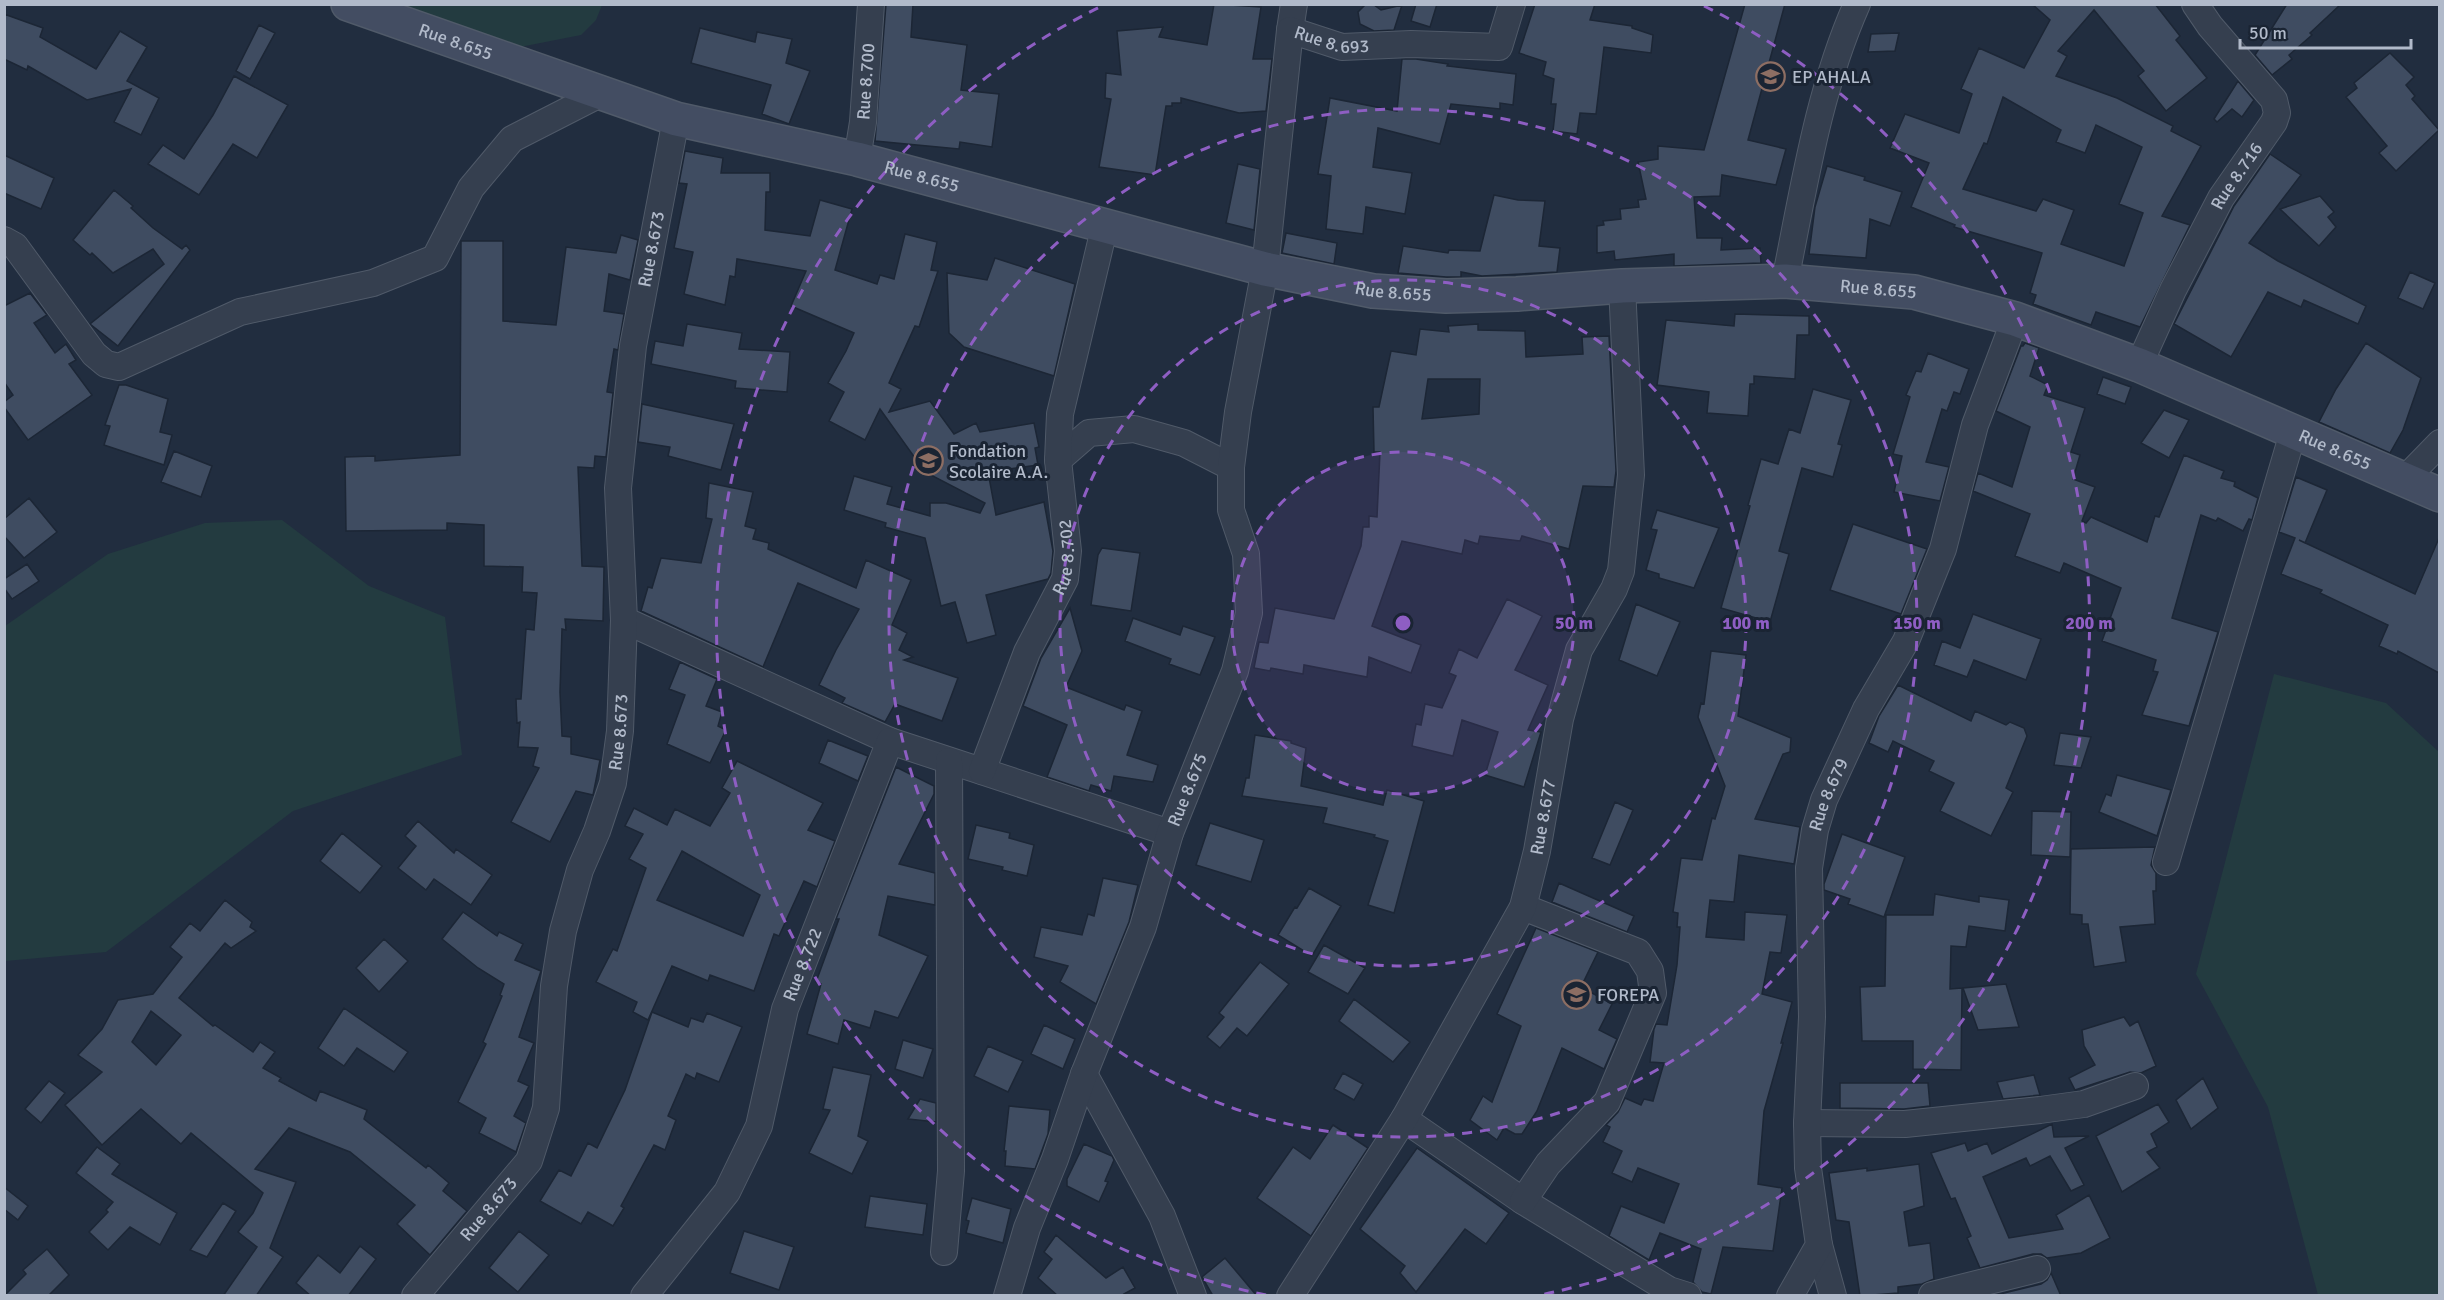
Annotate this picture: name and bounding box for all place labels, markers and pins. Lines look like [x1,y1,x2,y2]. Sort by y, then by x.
school or university icon: EP AHALA [1755,61,1787,93]
place label: EP AHALA [1792,66,1871,88]
place label: Fondation Scolaire A.A. [949,440,1048,483]
school or university icon: Fondation Scolaire A.A. [912,445,944,477]
centre of rings [1393,613,1413,633]
school or university icon: FOREPA [1560,979,1592,1011]
place label: FOREPA [1597,984,1659,1006]

